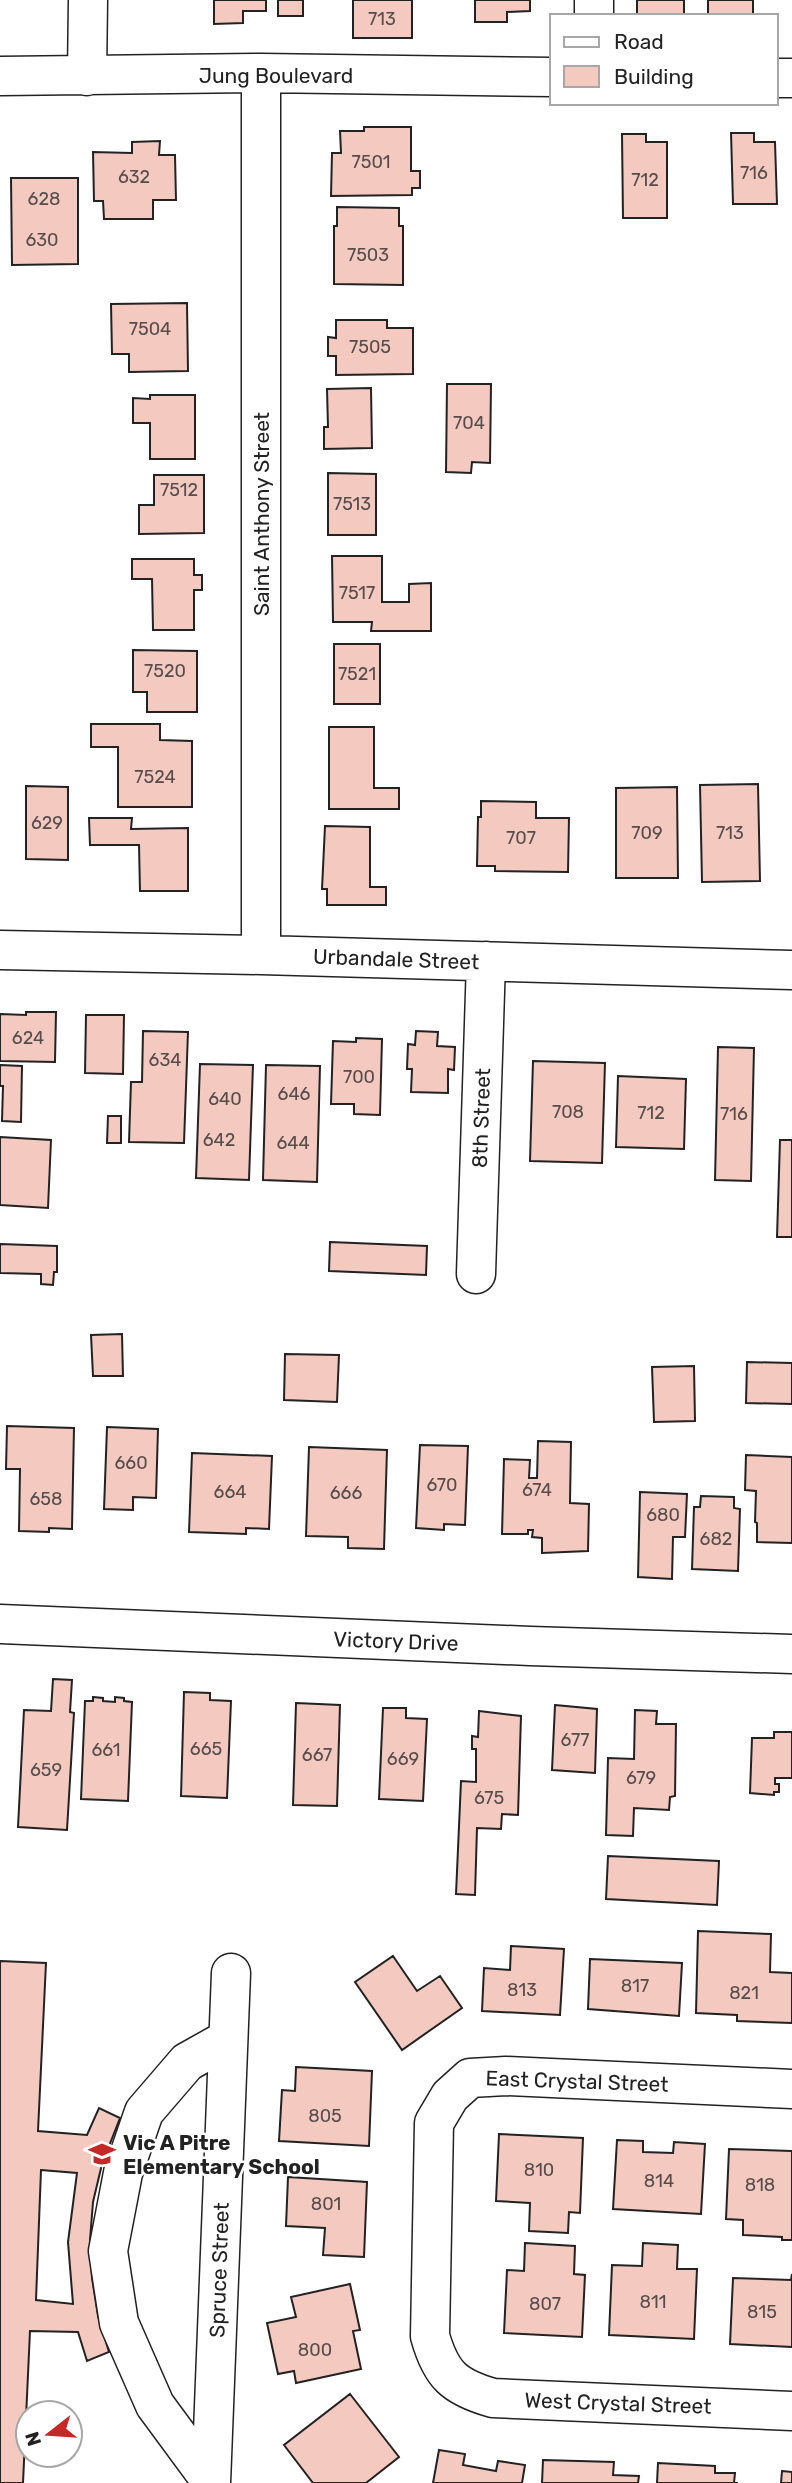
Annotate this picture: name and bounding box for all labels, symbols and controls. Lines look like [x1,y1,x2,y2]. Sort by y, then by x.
house number: 713 [368,8,396,30]
legend [550,14,778,105]
text: Road [614,29,664,54]
street label: Jung Boulevard [199,63,353,88]
text: Building [614,64,694,89]
house number: 7501 [351,151,391,173]
house number: 716 [740,162,768,184]
house number: 632 [118,166,150,188]
house number: 712 [631,169,659,191]
house number: 628 [28,188,60,210]
house number: 630 [25,229,59,251]
house number: 7503 [347,244,389,266]
house number: 7504 [129,318,171,340]
house number: 7505 [349,336,391,358]
street label: Saint Anthony Street [249,412,274,616]
house number: 704 [453,412,485,434]
house number: 7512 [160,479,198,501]
house number: 7513 [333,493,371,515]
house number: 7517 [339,582,375,604]
house number: 7520 [144,660,186,682]
house number: 7521 [338,663,376,685]
house number: 7524 [134,766,176,788]
house number: 629 [31,812,63,834]
house number: 709 [631,822,663,844]
house number: 713 [716,822,744,844]
house number: 707 [506,827,536,849]
street label: Urbandale Street [312,944,480,974]
house number: 624 [12,1027,44,1049]
house number: 634 [149,1049,181,1071]
house number: 700 [343,1066,375,1088]
street label: 8th Street [467,1067,495,1169]
house number: 646 [278,1083,311,1105]
house number: 640 [208,1088,242,1110]
house number: 708 [552,1101,584,1123]
house number: 712 [637,1102,665,1124]
house number: 716 [720,1103,748,1125]
house number: 642 [203,1129,235,1151]
house number: 644 [276,1132,310,1154]
house number: 660 [114,1452,148,1474]
house number: 670 [427,1474,457,1496]
house number: 674 [522,1479,552,1501]
house number: 664 [214,1481,246,1503]
house number: 666 [330,1482,362,1504]
house number: 658 [30,1488,63,1510]
house number: 680 [646,1504,680,1526]
house number: 682 [700,1528,732,1550]
street label: Victory Drive [333,1626,459,1656]
house number: 677 [561,1729,589,1751]
house number: 665 [190,1738,222,1760]
house number: 661 [92,1739,120,1761]
house number: 667 [302,1744,332,1766]
house number: 669 [387,1748,419,1770]
house number: 659 [30,1759,62,1781]
house number: 679 [626,1767,656,1789]
house number: 675 [474,1787,504,1809]
house number: 817 [621,1975,649,1997]
house number: 813 [507,1979,537,2001]
house number: 821 [729,1982,759,2004]
street label: East Crystal Street [485,2065,669,2097]
house number: 805 [308,2105,342,2127]
place label: Vic A Pitre Elementary School [123,2130,320,2179]
school or university icon: Vic A Pitre Elementary School [87,2139,117,2169]
house number: 810 [524,2159,554,2181]
house number: 814 [644,2170,674,2192]
house number: 818 [745,2174,775,2196]
house number: 801 [311,2193,341,2215]
street label: Spruce Street [204,2202,234,2338]
house number: 811 [640,2291,666,2313]
house number: 807 [529,2293,561,2315]
house number: 815 [747,2301,777,2323]
house number: 800 [298,2339,332,2361]
street label: West Crystal Street [524,2387,712,2419]
north arrow [14,2399,84,2469]
text: N [20,2429,46,2449]

